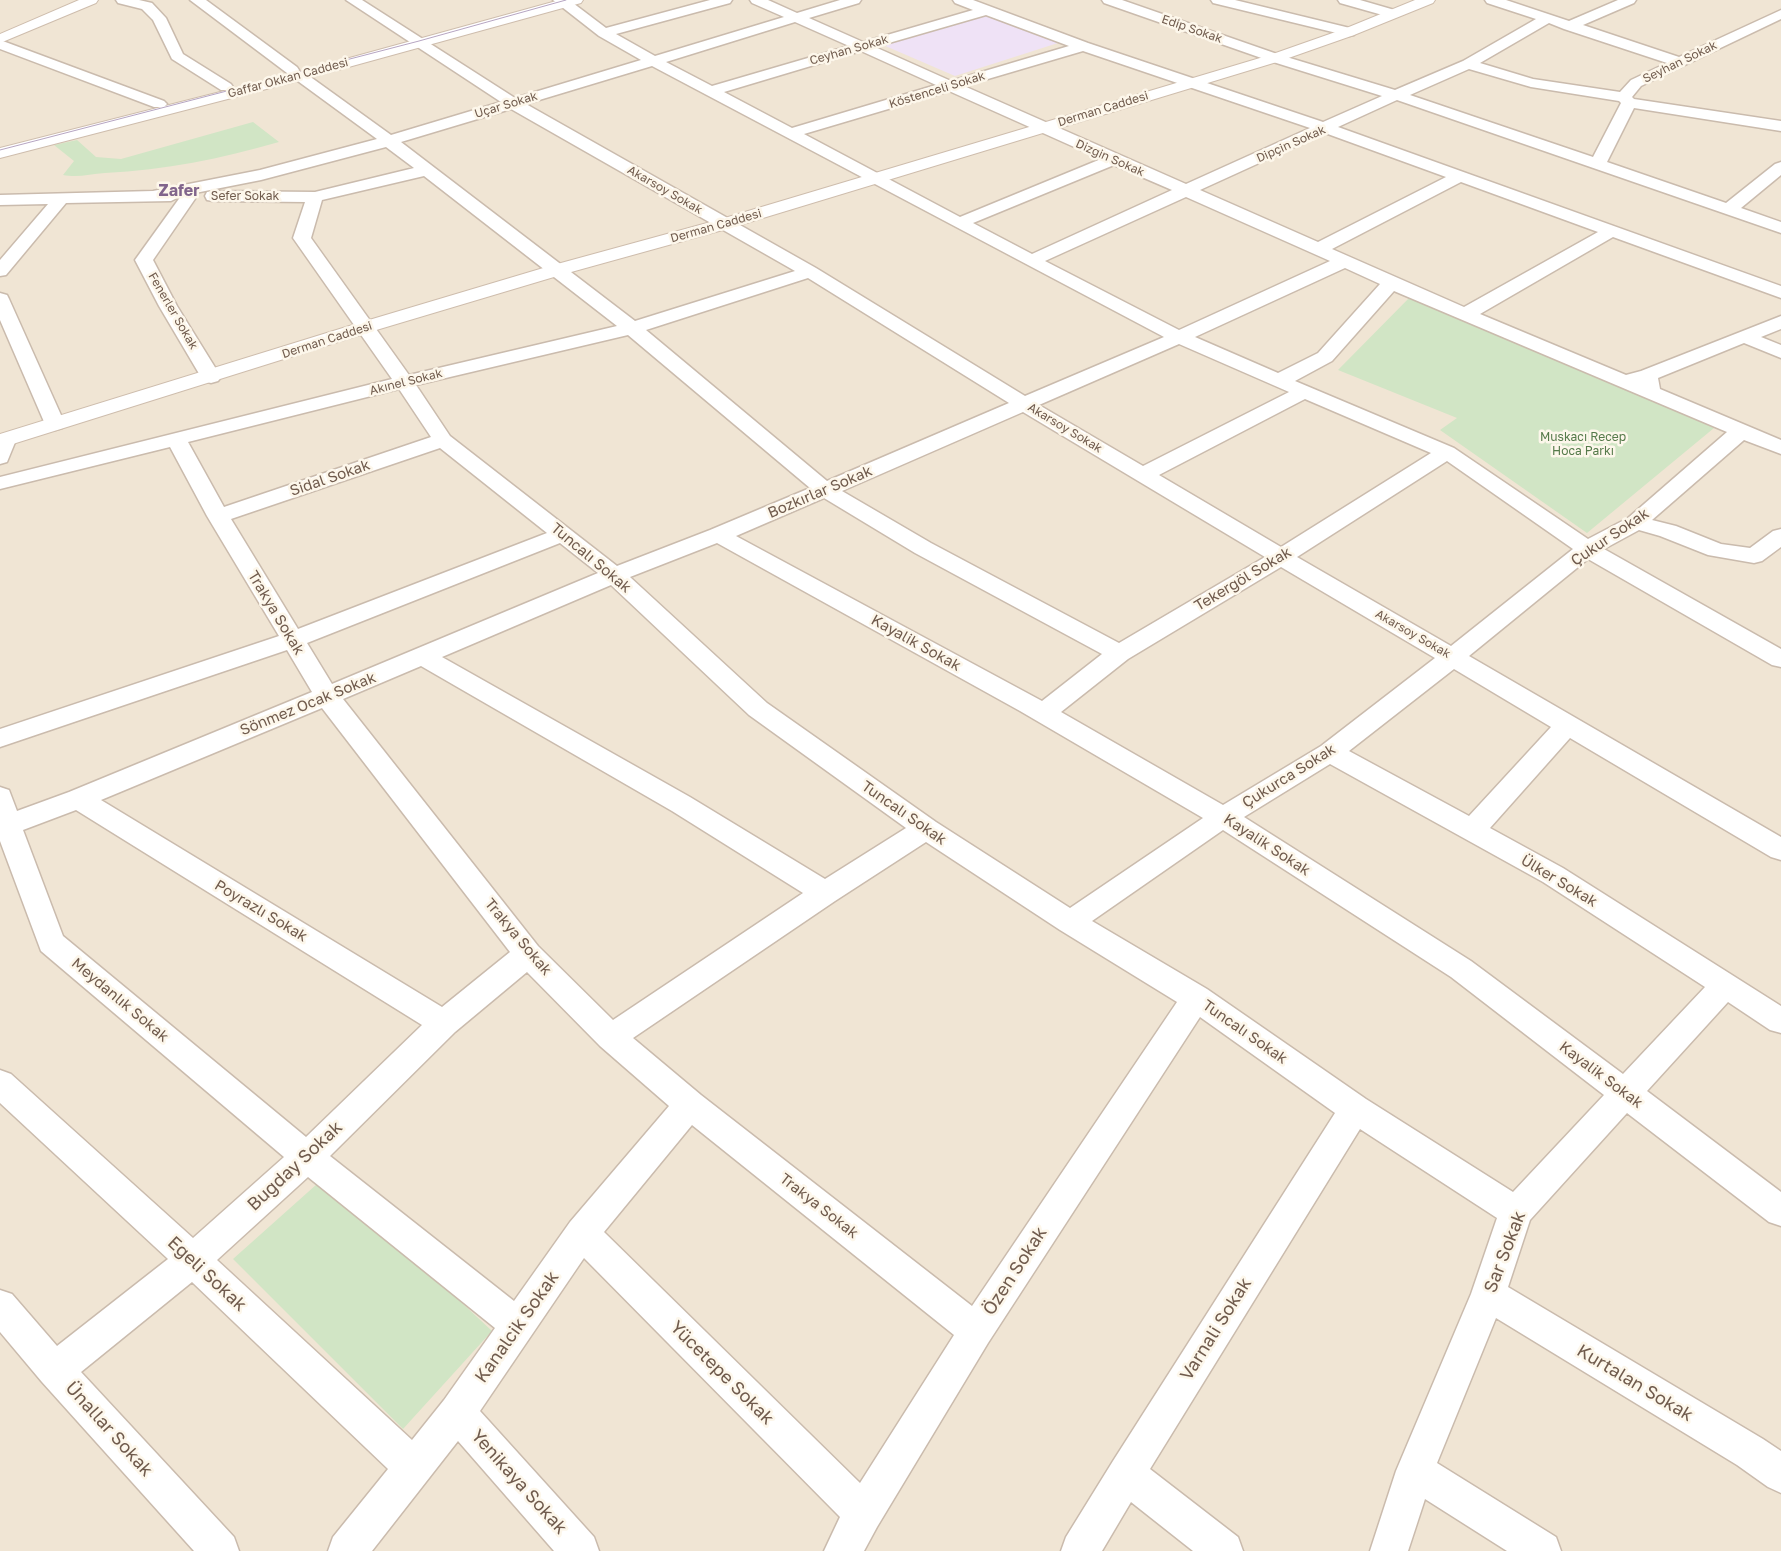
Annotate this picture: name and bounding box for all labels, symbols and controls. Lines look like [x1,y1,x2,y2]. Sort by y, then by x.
street label: Edip Sokak [1160,12,1224,46]
street label: Ceyhan Sokak [808,32,890,68]
street label: Seyhan Sokak [1641,38,1719,86]
street label: Gaffar Okkan Caddesi [226,55,350,101]
street label: Köstenceli Sokak [887,69,987,111]
street label: Derman Caddesi [1056,88,1150,130]
street label: Uçar Sokak [473,89,539,121]
street label: Dipçin Sokak [1254,122,1328,166]
street label: Dizgin Sokak [1073,136,1147,180]
street label: Akarsoy Sokak [625,163,705,217]
district label: Zafer [159,181,199,201]
street label: Sefer Sokak [211,189,279,203]
street label: Derman Caddesi [669,206,763,246]
street label: Fenerler Sokak [145,270,201,352]
street label: Derman Caddesi [280,319,374,361]
street label: Akınel Sokak [368,366,444,398]
street label: Akarsoy Sokak [1025,400,1105,456]
park label: Muskacı Recep Hoca Parkı [1540,430,1626,458]
street label: Sidal Sokak [287,456,373,500]
street label: Bozkırlar Sokak [765,462,875,522]
street label: Çukur Sokak [1568,504,1652,570]
street label: Tuncalı Sokak [547,519,635,597]
street label: Tekergöl Sokak [1191,543,1295,615]
street label: Trakya Sokak [244,568,308,658]
street label: Akarsoy Sokak [1373,607,1453,661]
street label: Kayalik Sokak [868,611,964,675]
street label: Sönmez Ocak Sokak [237,668,379,740]
street label: Çukurca Sokak [1239,740,1339,812]
street label: Tuncalı Sokak [858,777,950,849]
street label: Kayalik Sokak [1220,810,1314,880]
street label: Ülker Sokak [1517,851,1601,911]
street label: Poyrazlı Sokak [211,876,311,946]
street label: Trakya Sokak [481,895,555,979]
street label: Meydanlık Sokak [68,954,172,1046]
street label: Tuncalı Sokak [1199,996,1291,1068]
street label: Kayalik Sokak [1556,1038,1646,1112]
street label: Buğday Sokak [243,1116,347,1216]
street label: Trakya Sokak [776,1170,862,1242]
street label: Sar Sokak [1480,1208,1530,1296]
street label: Özen Sokak [978,1223,1052,1319]
street label: Egeli Sokak [163,1232,251,1316]
street label: Kanalcik Sokak [471,1267,563,1387]
street label: Varnali Sokak [1176,1274,1256,1384]
street label: Yücetepe Sokak [666,1317,778,1429]
street label: Kurtalan Sokak [1573,1340,1697,1426]
street label: Ünallar Sokak [61,1377,157,1481]
street label: Yenikaya Sokak [466,1425,572,1539]

